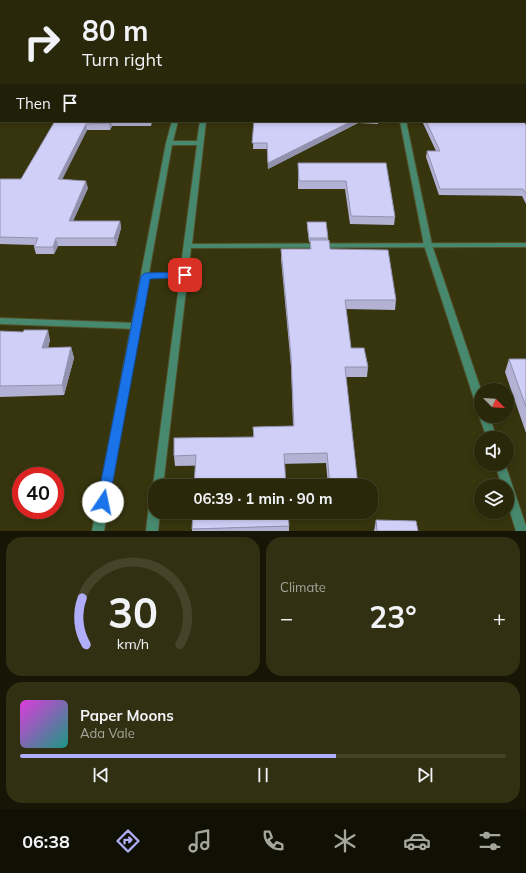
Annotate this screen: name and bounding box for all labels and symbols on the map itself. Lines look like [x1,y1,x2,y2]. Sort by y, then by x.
pin [168,258,202,292]
north arrow [474,383,514,423]
speed limit sign: 40 [12,467,64,519]
position arrow [82,481,124,523]

